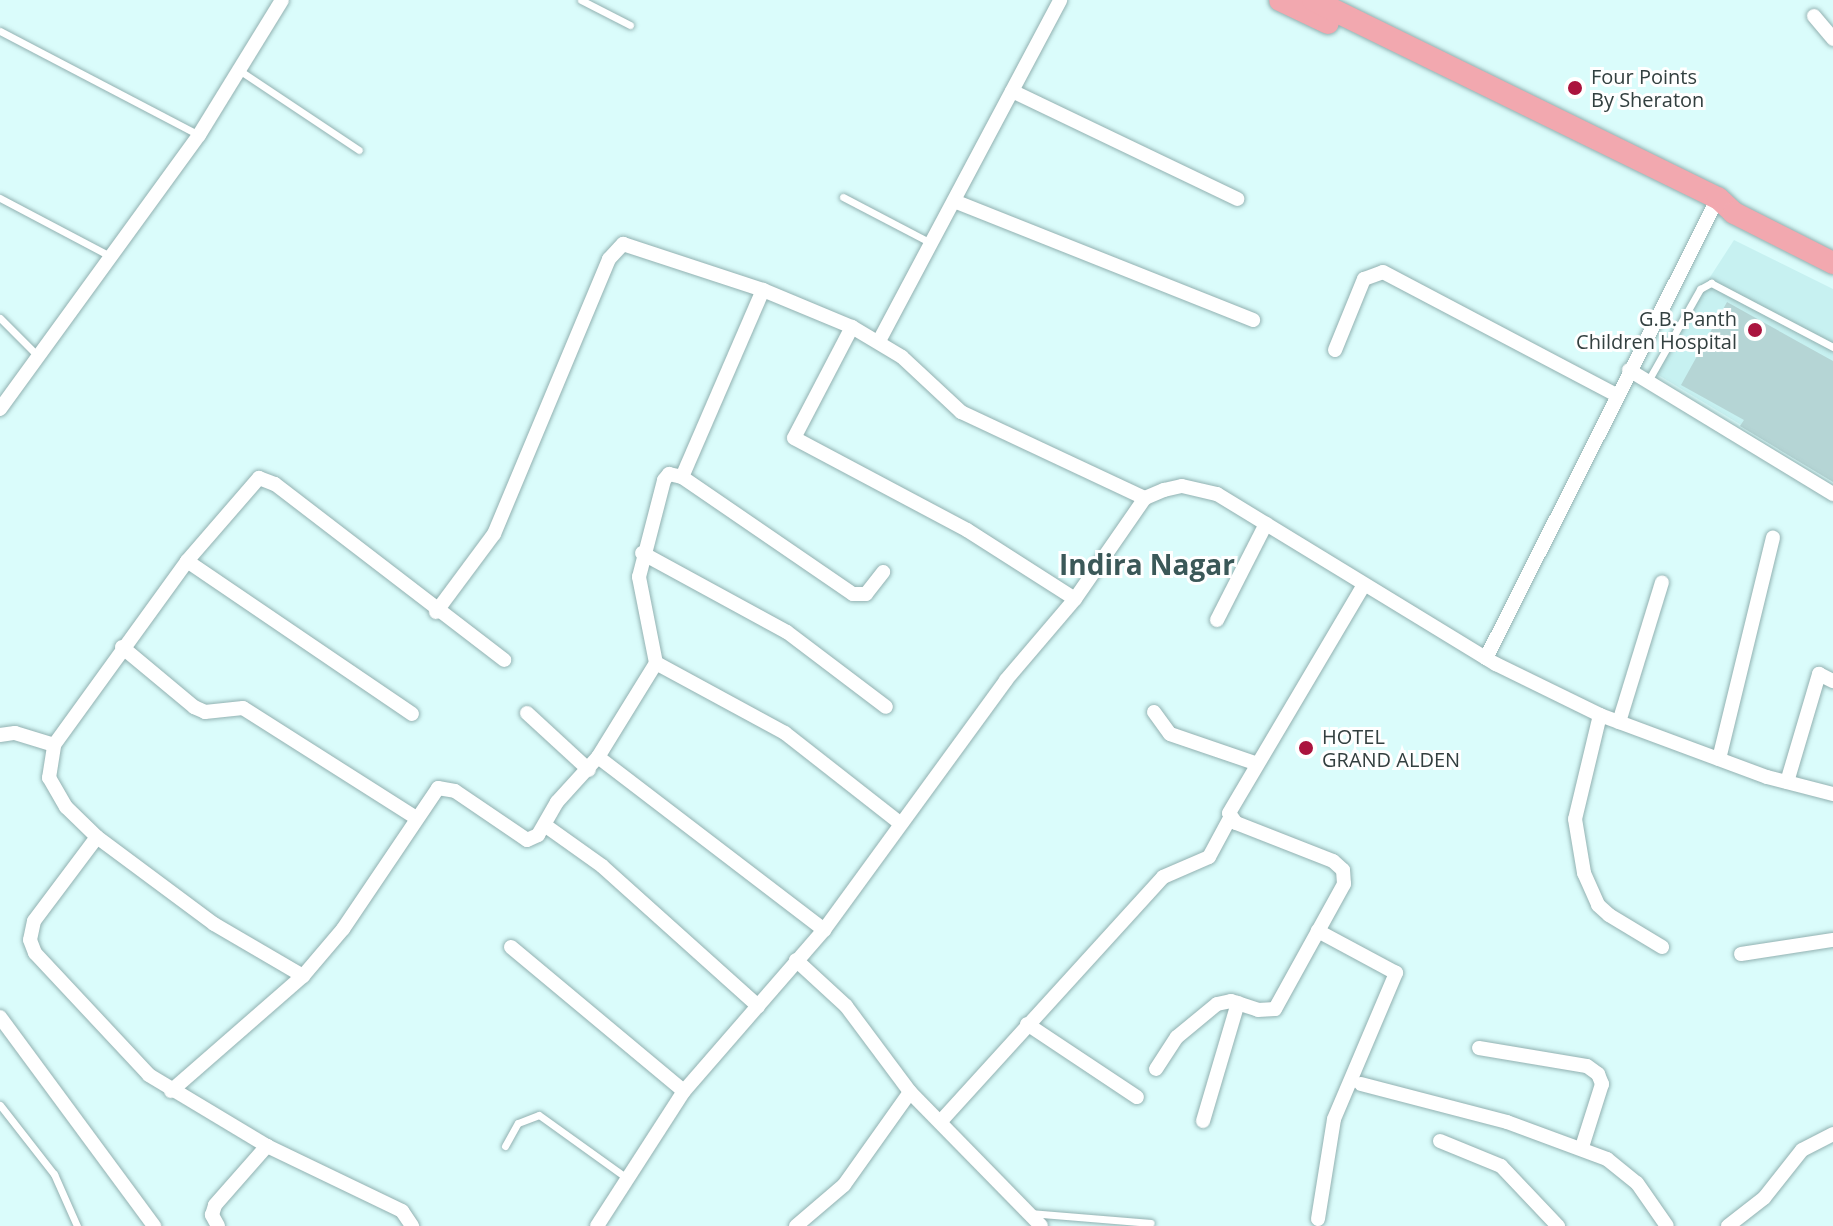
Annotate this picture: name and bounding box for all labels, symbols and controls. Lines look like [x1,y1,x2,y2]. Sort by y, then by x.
place label: Four Points By Sheraton [1591,64,1704,111]
marker: Four Points By Sheraton [1566,79,1584,97]
place label: G.B. Panth Children Hospital [1576,306,1737,353]
marker: G.B. Panth Children Hospital [1744,319,1766,341]
district label: Indira Nagar [1059,547,1235,581]
place label: HOTEL GRAND ALDEN [1322,724,1460,771]
marker: HOTEL GRAND ALDEN [1297,739,1315,757]

